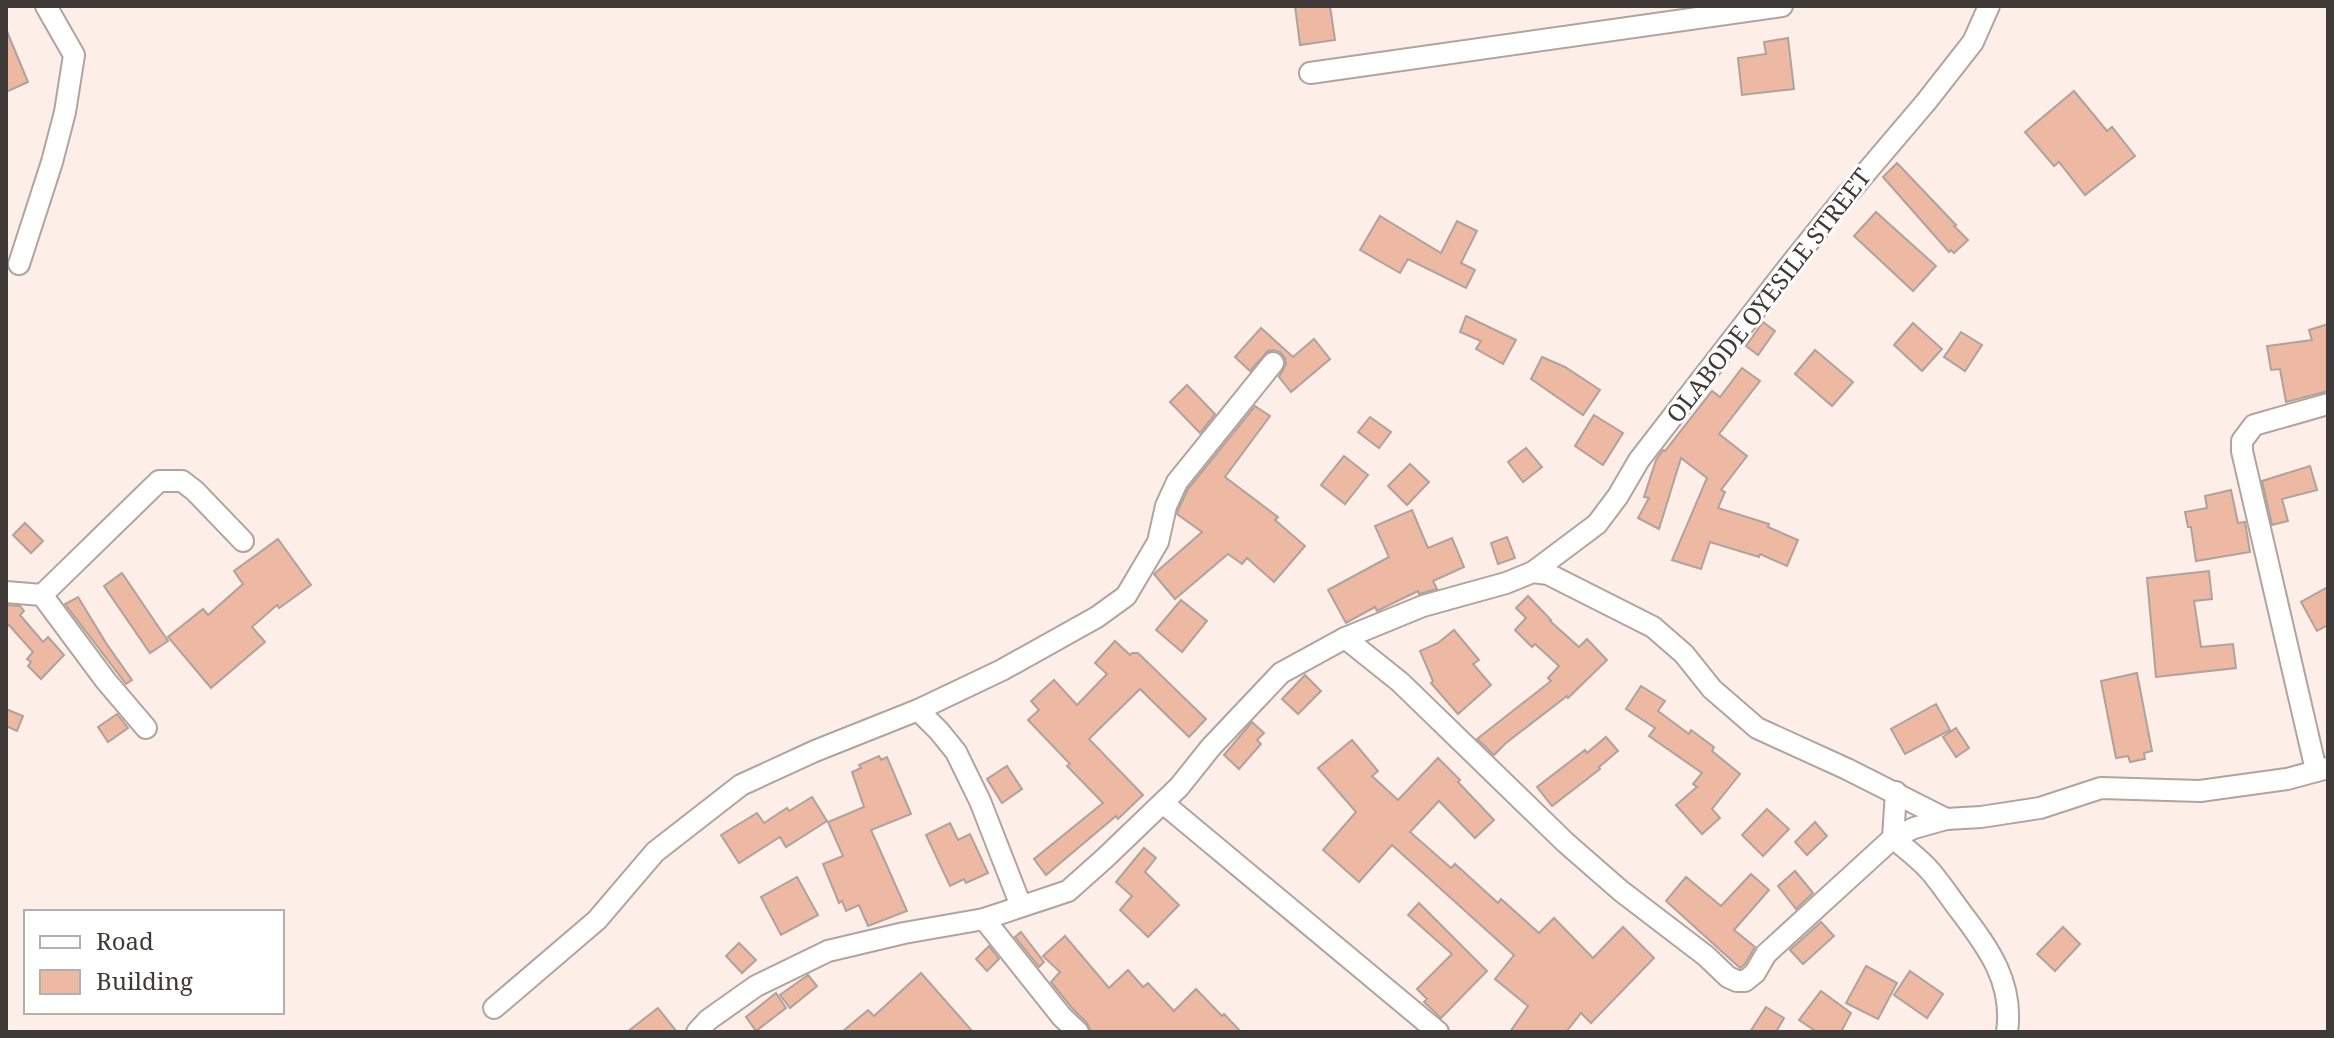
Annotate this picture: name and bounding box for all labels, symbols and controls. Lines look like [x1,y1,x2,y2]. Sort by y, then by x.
street label: OLABODE OYESILE STREET [1658,161,1878,429]
legend [24,910,284,1014]
text: Road [96,924,154,957]
text: Building [96,964,193,997]

